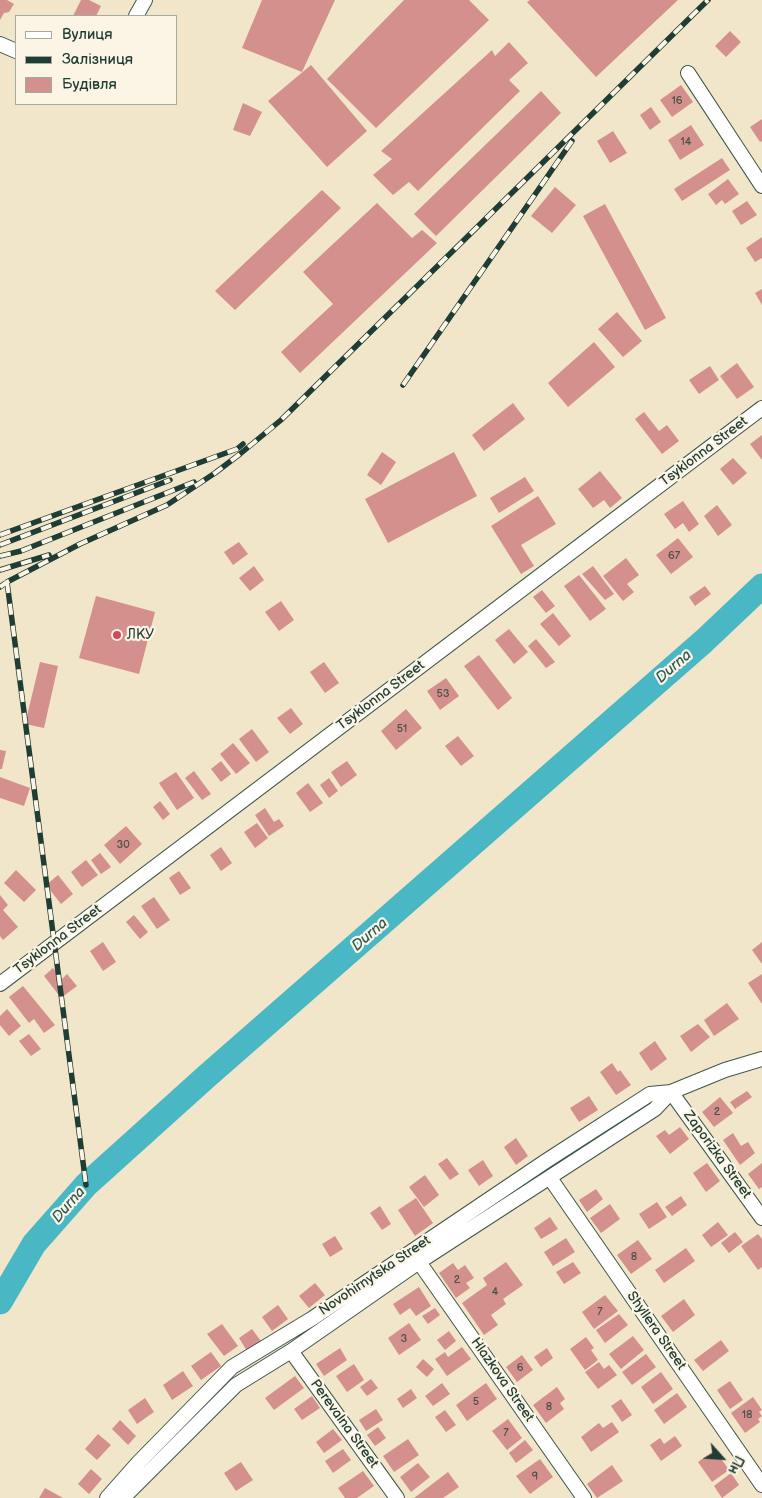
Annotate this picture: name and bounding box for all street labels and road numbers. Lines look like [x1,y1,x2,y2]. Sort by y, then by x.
street label: Tsyklonna Street [657,414,751,490]
street label: Tsyklonna Street [334,658,428,734]
street label: Tsyklonna Street [11,902,105,978]
street label: Zaporizka Street [680,1108,754,1202]
street label: Novohirnytska Street [316,1232,434,1320]
street label: Shyllera Street [623,1289,689,1373]
street label: Hlazkova Street [467,1335,537,1425]
street label: Perevalna Street [306,1377,382,1471]

